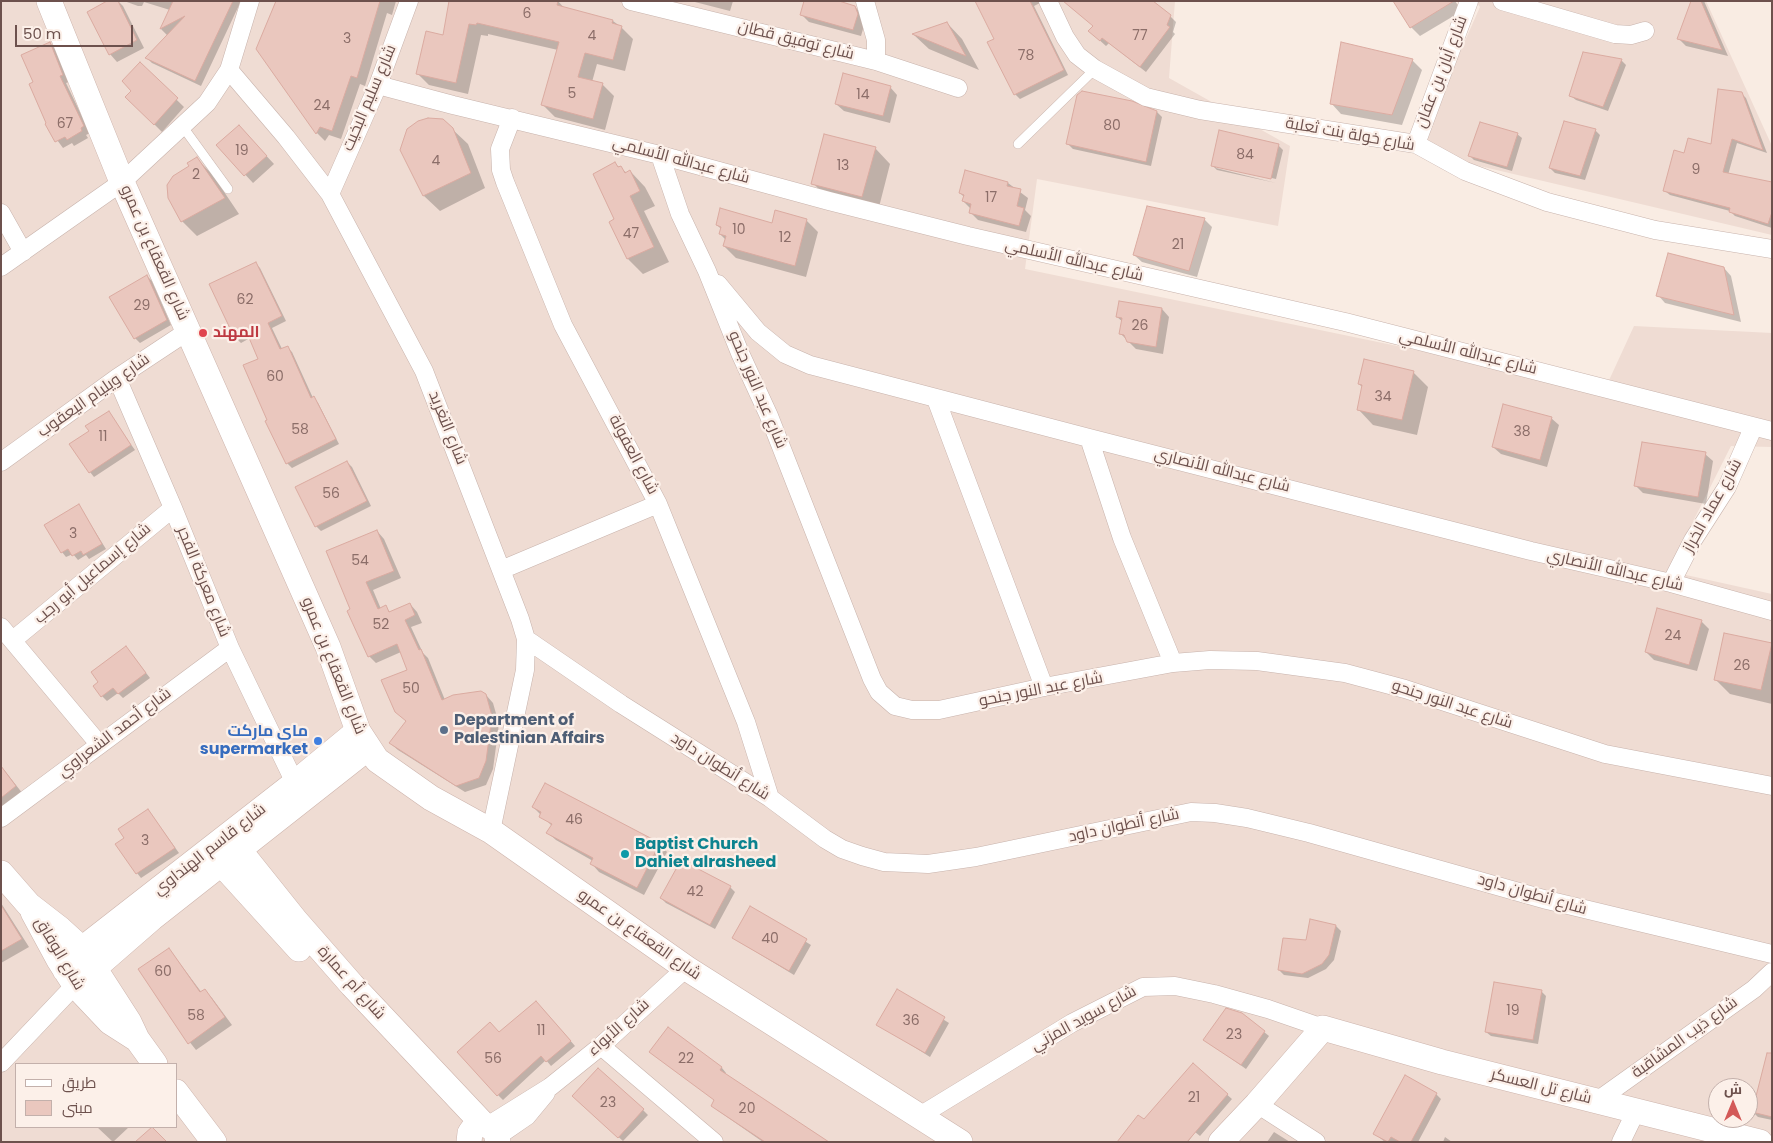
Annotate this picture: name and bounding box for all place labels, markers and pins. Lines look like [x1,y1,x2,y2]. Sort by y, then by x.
place label: المهند [213,323,260,343]
marker: المهند [197,327,209,339]
place label: Department of Palestinian Affairs [454,711,605,749]
place label: ماي ماركت supermarket [200,722,308,760]
marker: Department of Palestinian Affairs [438,724,450,736]
marker: ماي ماركت supermarket [312,735,324,747]
place label: Baptist Church Dahiet alrasheed [635,835,776,873]
marker: Baptist Church Dahiet alrasheed [619,848,631,860]

